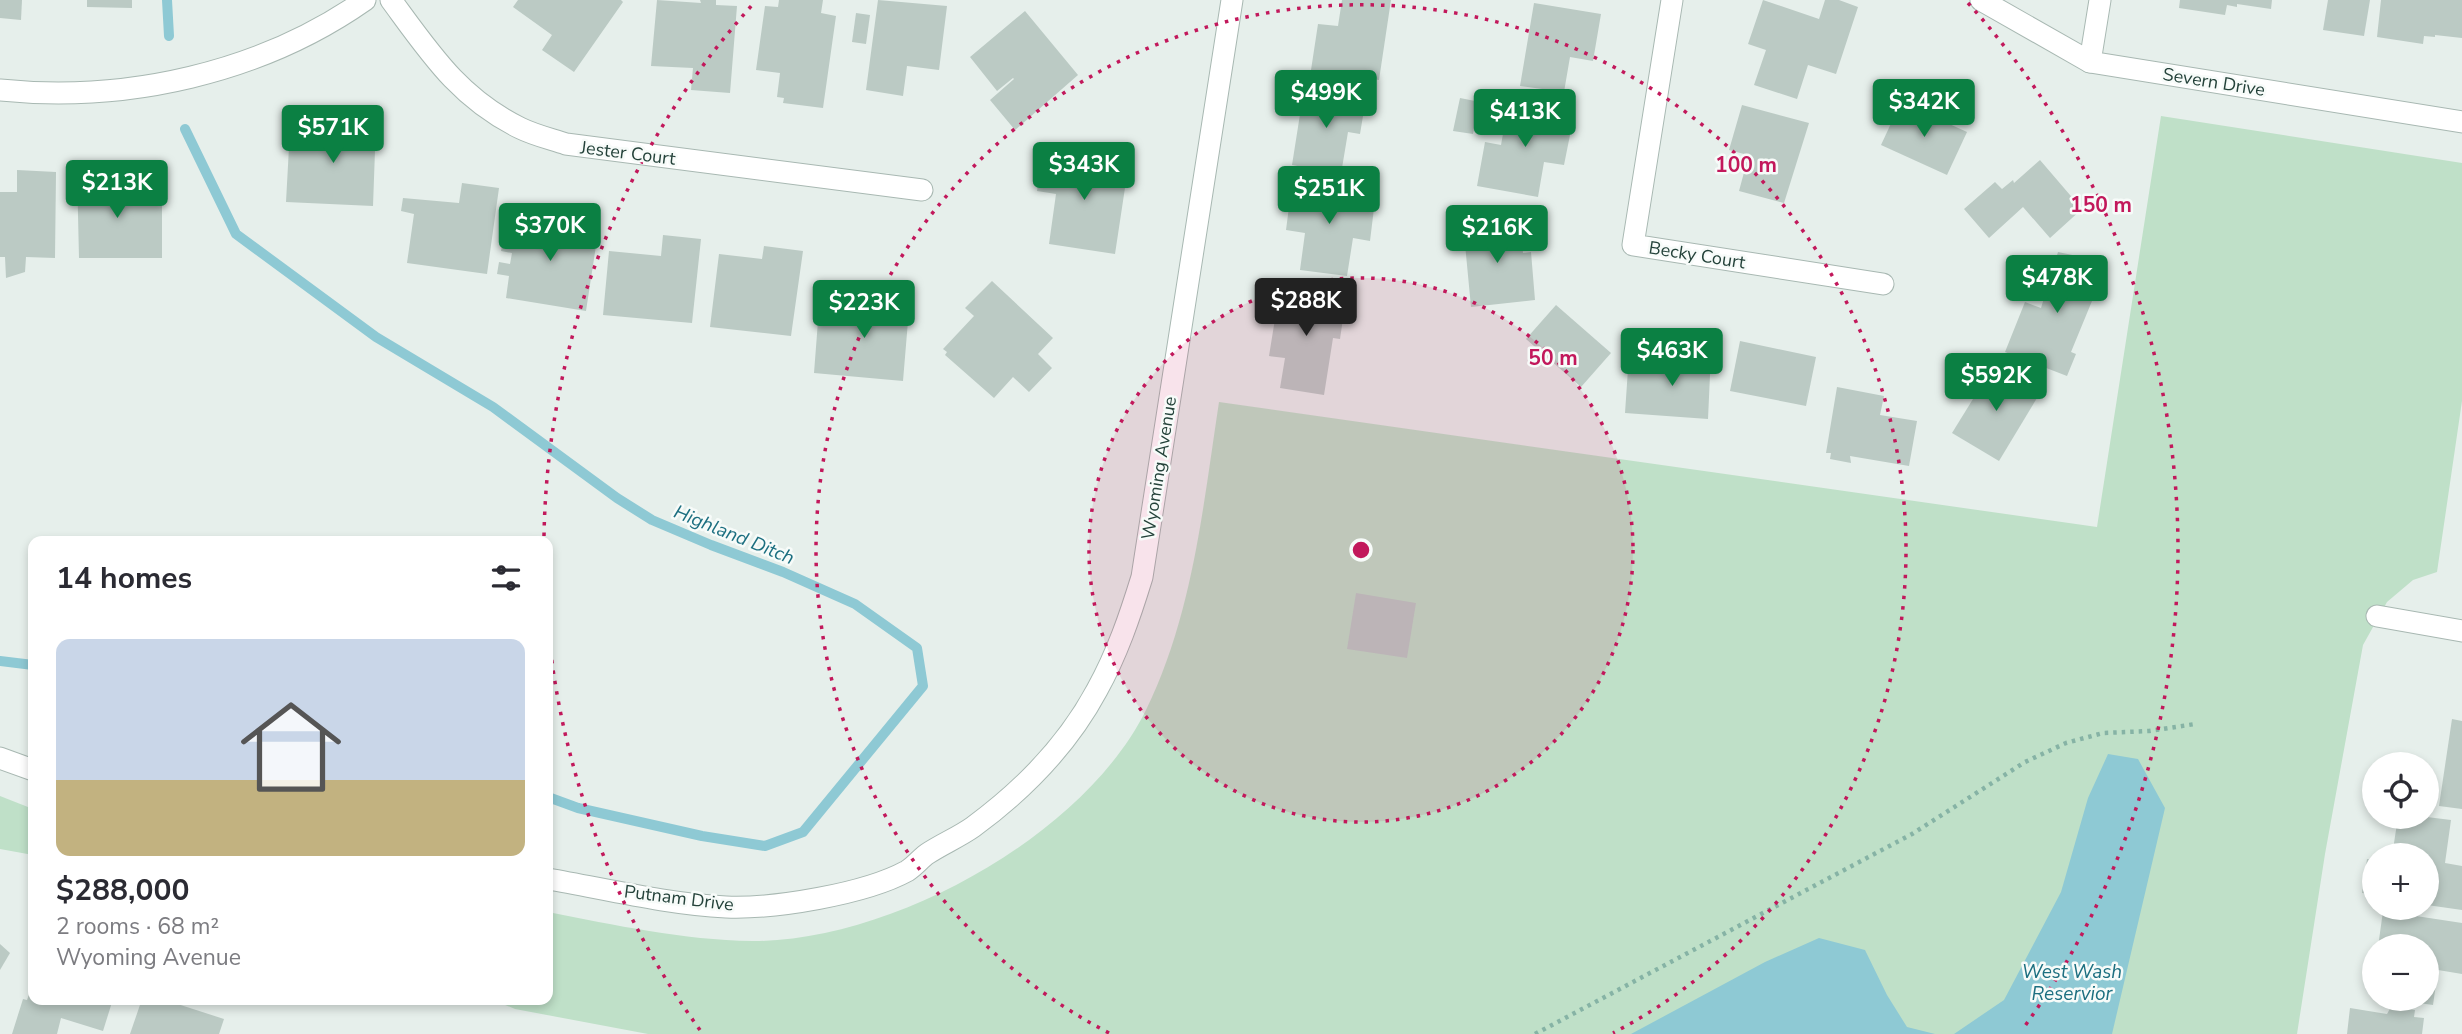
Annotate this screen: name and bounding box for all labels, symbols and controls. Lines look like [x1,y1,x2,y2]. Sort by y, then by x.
street label: Severn Drive [2161,62,2267,102]
pin: $499K [1277,71,1375,130]
text: $499K [1291,77,1361,108]
pin: $342K [1875,80,1973,139]
text: $342K [1889,86,1959,117]
pin: $413K [1476,90,1574,149]
text: $413K [1490,96,1560,127]
pin: $571K [284,106,382,165]
text: $571K [298,112,368,143]
street label: Jester Court [578,135,678,171]
pin: $343K [1035,142,1133,202]
text: $343K [1049,149,1119,180]
text: 100 m [1715,151,1777,179]
pin: $213K [68,160,166,220]
pin: $251K [1280,166,1378,226]
text: $213K [82,167,152,198]
text: $251K [1294,173,1364,204]
text: 150 m [2070,191,2132,219]
pin: $370K [501,204,599,263]
pin: $216K [1448,205,1546,265]
text: $370K [515,210,585,241]
text: $216K [1462,212,1532,243]
street label: Becky Court [1647,236,1748,275]
pin: $478K [2008,256,2106,315]
text: $478K [2022,262,2092,293]
pin: $288K [1257,278,1355,338]
pin: $223K [815,280,913,340]
text: $288K [1271,285,1341,316]
text: $223K [829,287,899,318]
pin: $463K [1623,328,1721,388]
text: $463K [1637,335,1707,366]
text: 50 m [1528,344,1578,372]
pin: $592K [1947,354,2045,413]
text: $592K [1961,360,2031,391]
street label: Wyoming Avenue [1136,395,1182,541]
water label: Highland Ditch [670,499,798,571]
centre of rings [1349,538,1373,562]
text: 14 homes [56,558,192,599]
icon: filters [487,559,525,597]
icon: home [228,684,354,810]
map controls [2362,752,2439,1011]
button: locate [2362,752,2439,829]
button: + [2362,843,2439,920]
text: $288,000 [56,870,189,911]
street label: Putnam Drive [623,879,735,917]
text: 2 rooms · 68 m² [56,911,219,942]
button: − [2362,934,2439,1011]
text: Wyoming Avenue [56,942,241,973]
water label: West Wash Reservior [2022,959,2122,1007]

